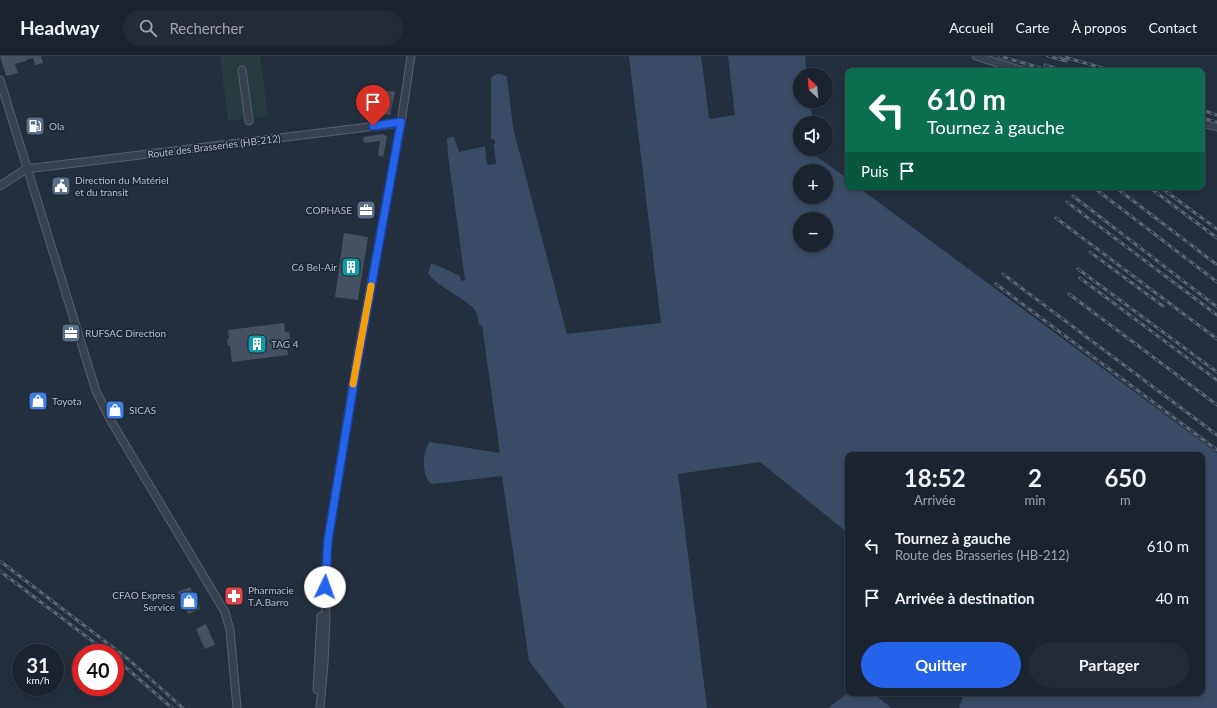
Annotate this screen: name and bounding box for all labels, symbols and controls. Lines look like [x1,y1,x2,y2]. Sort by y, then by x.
search box [123,10,403,46]
text: Headway [20,16,99,39]
icon: search [137,17,159,39]
text: Rechercher [169,19,244,37]
text: Accueil [949,19,994,36]
text: Carte [1016,19,1049,36]
text: À propos [1071,19,1126,36]
text: Contact [1148,19,1197,36]
north arrow [793,68,833,108]
map controls [793,68,833,252]
text: 610 m [927,82,1006,116]
icon: left [861,84,913,136]
pin [356,85,390,126]
icon: arrive [362,91,384,113]
fuel station icon: Ola [24,115,46,137]
button: sound [793,116,833,156]
text: Tournez à gauche [927,116,1065,138]
place label: Ola [49,120,64,132]
street label: Route des Brasseries (HB-212) [147,132,282,160]
icon: arrive [896,160,918,182]
text: Puis [861,162,888,180]
button: + [793,164,833,204]
place label: Direction du Matériel et du transit [75,174,169,198]
public building icon: Direction du Matériel et du transit [50,175,72,197]
office icon: COPHASE [355,199,377,221]
place label: COPHASE [306,204,352,216]
button: − [793,212,833,252]
building icon: C6 Bel-Air [340,256,362,278]
place label: C6 Bel-Air [291,261,337,273]
office icon: RUFSAC Direction [60,322,82,344]
place label: RUFSAC Direction [85,327,166,339]
building icon: TAG 4 [246,333,268,355]
place label: TAG 4 [271,338,299,350]
shop icon: Toyota [27,390,49,412]
place label: Toyota [52,395,81,407]
shop icon: SICAS [104,399,126,421]
place label: SICAS [129,404,156,416]
text: 18:52 [904,463,966,492]
text: 2 [1028,463,1042,492]
text: 650 [1104,463,1146,492]
text: Arrivée [914,492,956,508]
text: min [1025,492,1046,508]
text: m [1120,492,1131,508]
text: Tournez à gauche [895,529,1011,547]
icon: left [861,535,883,557]
text: 610 m [1147,537,1189,555]
text: Route des Brasseries (HB-212) [895,547,1069,563]
position arrow [304,566,346,608]
place label: Pharmacie T.A.Barro [248,584,294,608]
pharmacy icon: Pharmacie T.A.Barro [223,585,245,607]
icon: arrive [861,587,883,609]
place label: CFAO Express Service [112,589,175,613]
text: Arrivée à destination [895,589,1034,607]
text: 40 m [1155,589,1189,607]
shop icon: CFAO Express Service [178,590,200,612]
button: Quitter [861,642,1021,688]
button: Partager [1029,642,1189,688]
speed limit sign: 40 [72,644,124,696]
text: 31 [26,653,50,677]
text: km/h [26,674,50,686]

